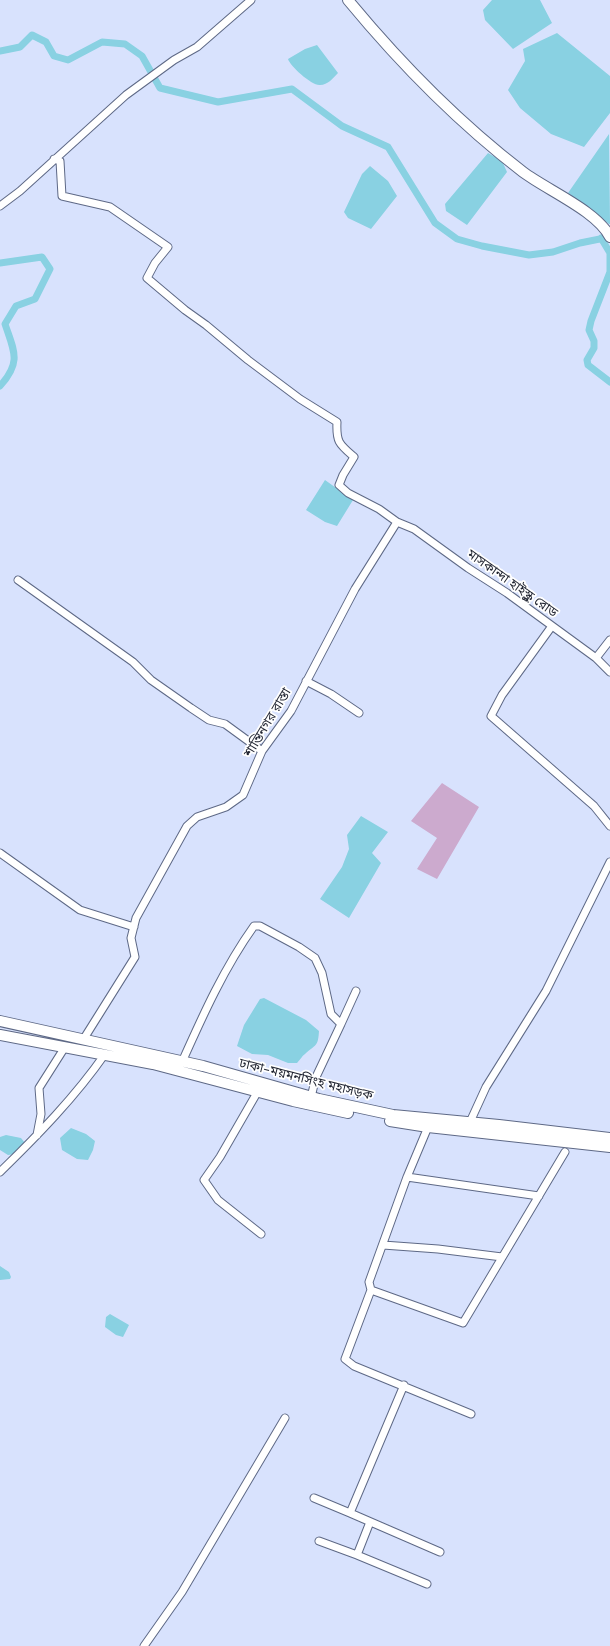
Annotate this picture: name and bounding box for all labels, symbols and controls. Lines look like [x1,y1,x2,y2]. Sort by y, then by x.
street label: মাসকান্দা হাইস্কুল রোড [464,547,560,621]
street label: শান্তিনগর রাস্তা [241,686,295,760]
street label: ঢাকা-ময়মনসিংহ মহাসড়ক [238,1056,374,1104]

